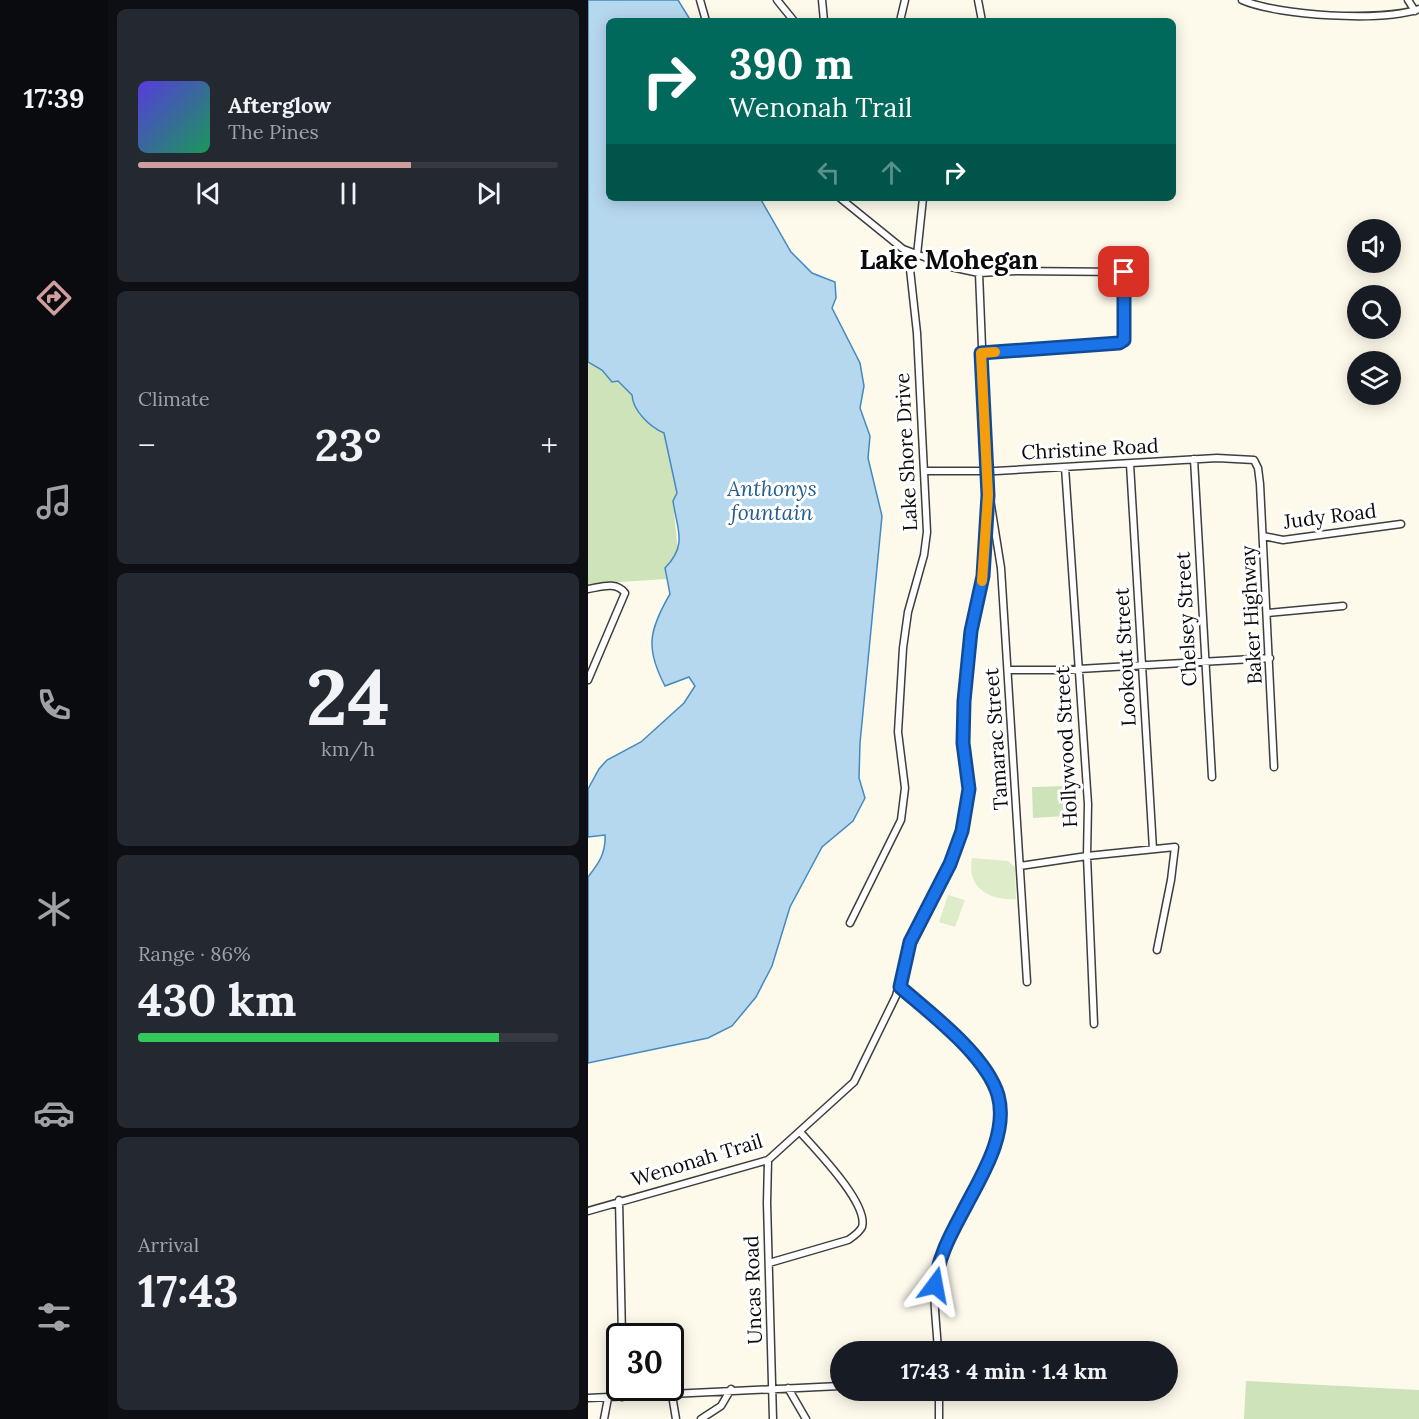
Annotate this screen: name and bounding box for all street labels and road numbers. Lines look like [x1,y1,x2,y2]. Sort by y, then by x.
street label: Lake Shore Drive [889,372,922,532]
street label: Christine Road [1021,432,1159,465]
street label: Judy Road [1281,497,1378,534]
street label: Baker Highway [1234,544,1267,685]
street label: Chelsey Street [1169,551,1202,687]
street label: Lookout Street [1108,587,1141,727]
street label: Hollywood Street [1049,666,1082,828]
street label: Tamarac Street [978,667,1013,811]
street label: Wenonah Trail [628,1128,765,1191]
street label: Uncas Road [738,1235,767,1345]

